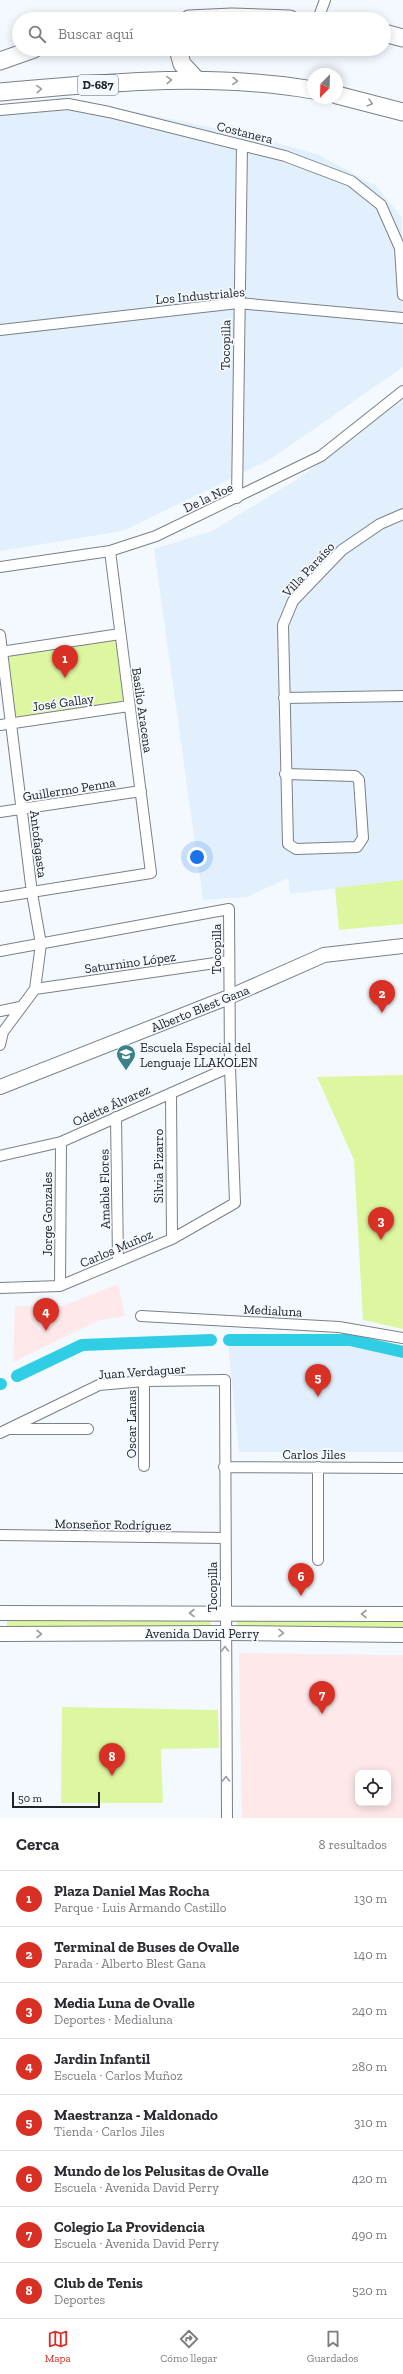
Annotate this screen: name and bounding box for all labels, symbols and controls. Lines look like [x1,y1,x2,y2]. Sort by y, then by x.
search box [12,12,391,56]
icon: search [26,23,48,45]
text: Buscar aquí [58,25,134,43]
north arrow [307,68,343,104]
road number: D-687 [78,75,118,95]
one-way arrow [166,76,172,84]
one-way arrow [232,76,238,85]
one-way arrow [36,84,42,93]
one-way arrow [366,98,373,107]
street label: Costanera [215,118,275,147]
street label: Los Industriales [155,284,246,307]
street label: Tocopilla [218,319,233,370]
street label: De la Noe [181,479,235,515]
street label: Villa Paraíso [279,539,338,601]
pin: 1 [52,645,78,678]
street label: Basilio Aracena [129,667,156,754]
street label: José Gallay [31,691,95,714]
street label: Guillermo Penna [22,775,117,804]
street label: Antofagasta [27,809,50,879]
your location [187,847,207,867]
street label: Tocopilla [209,923,224,974]
street label: Saturnino López [83,949,177,976]
pin: 2 [369,980,395,1013]
street label: Alberto Blest Gana [149,982,252,1035]
place label: Escuela Especial del Lenguaje LLAKOLEN [140,1040,258,1071]
school or university icon: Escuela Especial del Lenguaje LLAKOLEN [115,1043,137,1071]
street label: Odette Álvarez [70,1082,152,1129]
street label: Silvia Pizarro [151,1129,166,1203]
street label: Amable Flores [96,1149,113,1229]
street label: Jorge Gonzales [40,1171,55,1256]
pin: 3 [368,1207,394,1240]
street label: Carlos Muñoz [78,1226,155,1270]
pin: 4 [33,1298,59,1331]
street label: Medialuna [243,1301,303,1320]
street label: Juan Verdaguer [98,1361,186,1382]
pin: 5 [305,1364,331,1397]
street label: Oscar Lanas [124,1389,139,1458]
street label: Carlos Jiles [282,1447,346,1462]
street label: Monseñor Rodríguez [54,1516,171,1533]
street label: Tocopilla [205,1561,220,1612]
pin: 6 [288,1563,314,1596]
one-way arrow [189,1609,195,1617]
one-way arrow [361,1610,367,1618]
street label: Avenida David Perry [145,1626,259,1641]
one-way arrow [278,1629,284,1637]
one-way arrow [36,1630,42,1638]
one-way arrow [221,1646,230,1652]
pin: 7 [309,1681,335,1714]
pin: 8 [99,1743,125,1776]
map controls [355,1770,391,1806]
button: locate [355,1770,391,1806]
one-way arrow [222,1776,230,1782]
scale bar [12,1790,100,1809]
text: 50 m [18,1792,42,1805]
text: Cerca [16,1834,59,1854]
text: 8 resultados [318,1837,387,1852]
text: Plaza Daniel Mas Rocha [54,1882,210,1900]
text: 1 [26,1891,32,1906]
text: 130 m [354,1891,387,1906]
text: Parque · Luis Armando Castillo [54,1900,226,1915]
text: Terminal de Buses de Ovalle [54,1938,239,1956]
text: 2 [26,1947,32,1962]
text: 140 m [353,1947,387,1962]
text: Parada · Alberto Blest Gana [54,1956,206,1971]
text: Media Luna de Ovalle [54,1994,195,2012]
text: 3 [26,2003,32,2018]
text: 240 m [352,2003,387,2018]
text: Deportes · Medialuna [54,2012,173,2027]
text: Jardin Infantil [54,2050,150,2068]
text: 4 [25,2059,33,2074]
text: 280 m [352,2059,387,2074]
text: Escuela · Carlos Muñoz [54,2068,183,2083]
text: Maestranza - Maldonado [54,2106,218,2124]
text: 5 [26,2115,32,2130]
text: 310 m [354,2115,387,2130]
text: Tienda · Carlos Jiles [54,2124,165,2139]
text: Mundo de los Pelusitas de Ovalle [54,2162,269,2180]
text: 6 [26,2171,32,2186]
text: 420 m [352,2171,387,2186]
text: Escuela · Avenida David Perry [54,2180,219,2195]
text: Colegio La Providencia [54,2218,205,2236]
text: 7 [26,2227,32,2242]
text: 490 m [351,2227,387,2242]
text: Escuela · Avenida David Perry [54,2236,219,2251]
text: Club de Tenis [54,2274,143,2292]
text: 8 [25,2283,33,2298]
text: 520 m [352,2283,387,2298]
text: Deportes [54,2292,105,2307]
tab: Mapa [45,2328,71,2365]
tab: Cómo llegar [160,2328,218,2365]
tab: Guardados [307,2328,358,2365]

